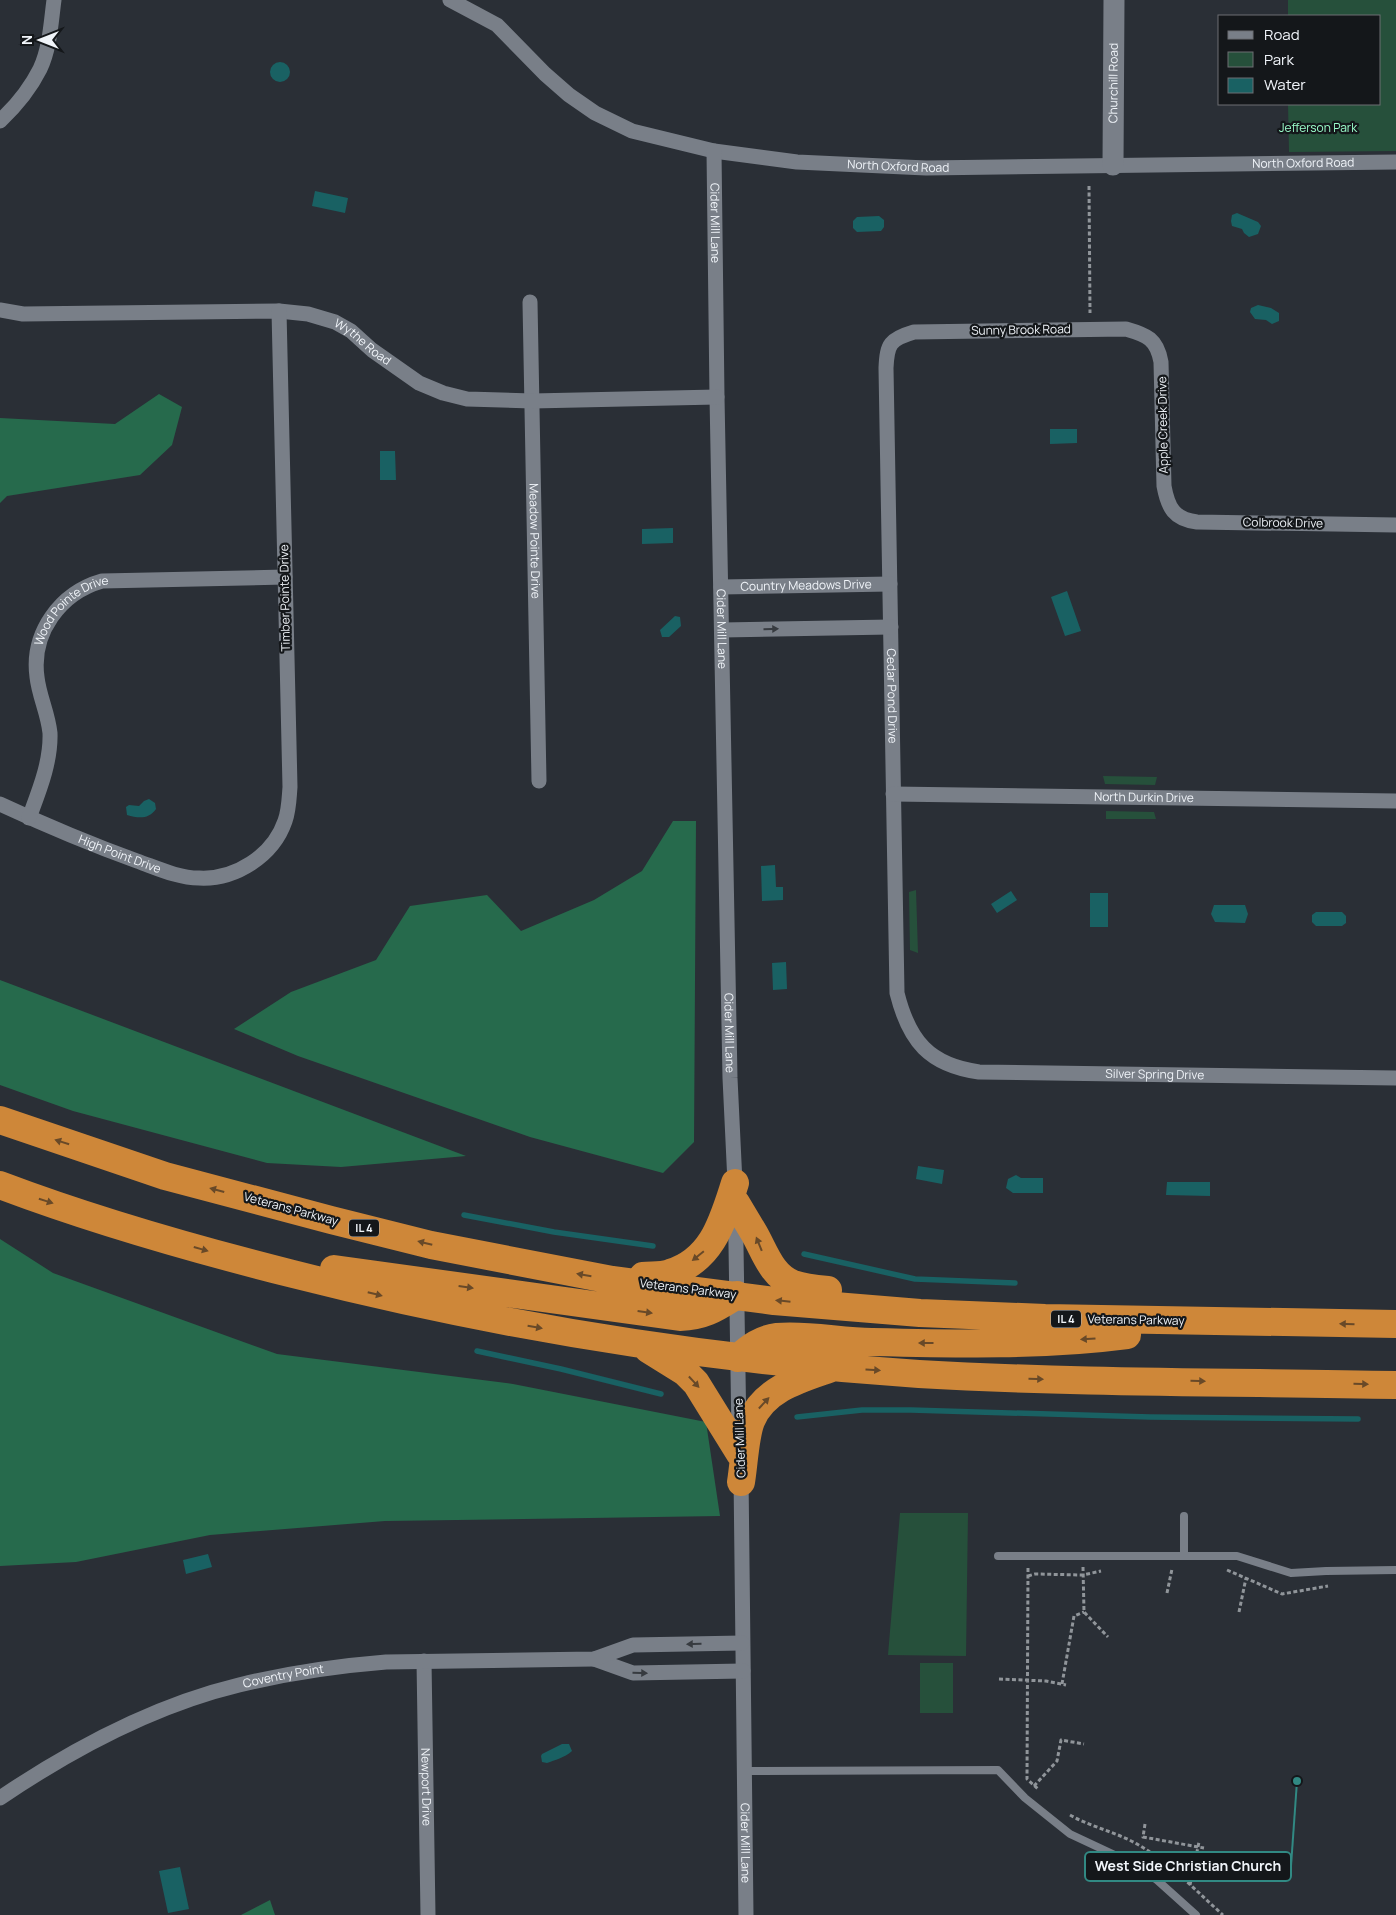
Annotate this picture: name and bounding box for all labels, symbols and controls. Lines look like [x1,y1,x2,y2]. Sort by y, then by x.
north arrow [15,15,65,65]
legend [1218,15,1381,105]
text: Road [1264,24,1300,45]
text: N [17,35,36,45]
street label: Churchill Road [1104,43,1122,123]
text: Park [1264,49,1294,70]
text: Water [1264,74,1306,95]
park label: Jefferson Park [1279,119,1358,136]
street label: North Oxford Road [1252,154,1354,172]
street label: North Oxford Road [847,155,949,176]
street label: Cider Mill Lane [706,183,724,263]
street label: Wythe Road [331,314,395,369]
street label: Sunny Brook Road [971,320,1071,339]
street label: Apple Creek Drive [1153,376,1172,474]
street label: Meadow Pointe Drive [525,483,545,599]
street label: Colbrook Drive [1243,513,1323,532]
street label: Timber Pointe Drive [275,544,294,652]
street label: Wood Pointe Drive [30,572,109,648]
street label: Country Meadows Drive [740,575,872,595]
street label: Cider Mill Lane [713,589,731,669]
one-way arrow [763,625,779,633]
street label: Cedar Pond Drive [883,648,902,744]
street label: North Durkin Drive [1094,788,1194,806]
street label: High Point Drive [76,830,164,877]
street label: Cider Mill Lane [720,993,739,1073]
street label: Silver Spring Drive [1105,1065,1204,1083]
one-way arrow [54,1138,69,1145]
one-way arrow [209,1186,224,1194]
street label: Veterans Parkway [242,1188,341,1229]
one-way arrow [39,1197,54,1205]
road number: IL 4 [349,1220,379,1236]
one-way arrow [754,1237,762,1251]
one-way arrow [418,1239,433,1247]
one-way arrow [194,1245,209,1253]
one-way arrow [692,1251,705,1262]
one-way arrow [576,1271,592,1279]
street label: Veterans Parkway [639,1274,738,1303]
one-way arrow [459,1283,475,1291]
one-way arrow [368,1290,383,1298]
one-way arrow [775,1297,791,1305]
one-way arrow [637,1308,653,1316]
road number: IL 4 [1051,1310,1081,1328]
street label: Veterans Parkway [1087,1310,1185,1329]
one-way arrow [1339,1319,1355,1327]
one-way arrow [527,1323,543,1331]
one-way arrow [1080,1335,1096,1343]
one-way arrow [918,1339,934,1347]
one-way arrow [866,1366,882,1374]
one-way arrow [1028,1375,1044,1383]
one-way arrow [688,1376,700,1388]
one-way arrow [1190,1378,1206,1386]
one-way arrow [1353,1380,1369,1388]
one-way arrow [758,1397,770,1409]
street label: Cider Mill Lane [730,1398,749,1478]
one-way arrow [685,1640,701,1648]
street label: Coventry Point [241,1660,325,1692]
one-way arrow [632,1669,648,1677]
street label: Newport Drive [417,1748,436,1826]
street label: Cider Mill Lane [737,1803,755,1883]
callout: West Side Christian Church [1085,1852,1291,1881]
text: West Side Christian Church [1095,1856,1281,1875]

